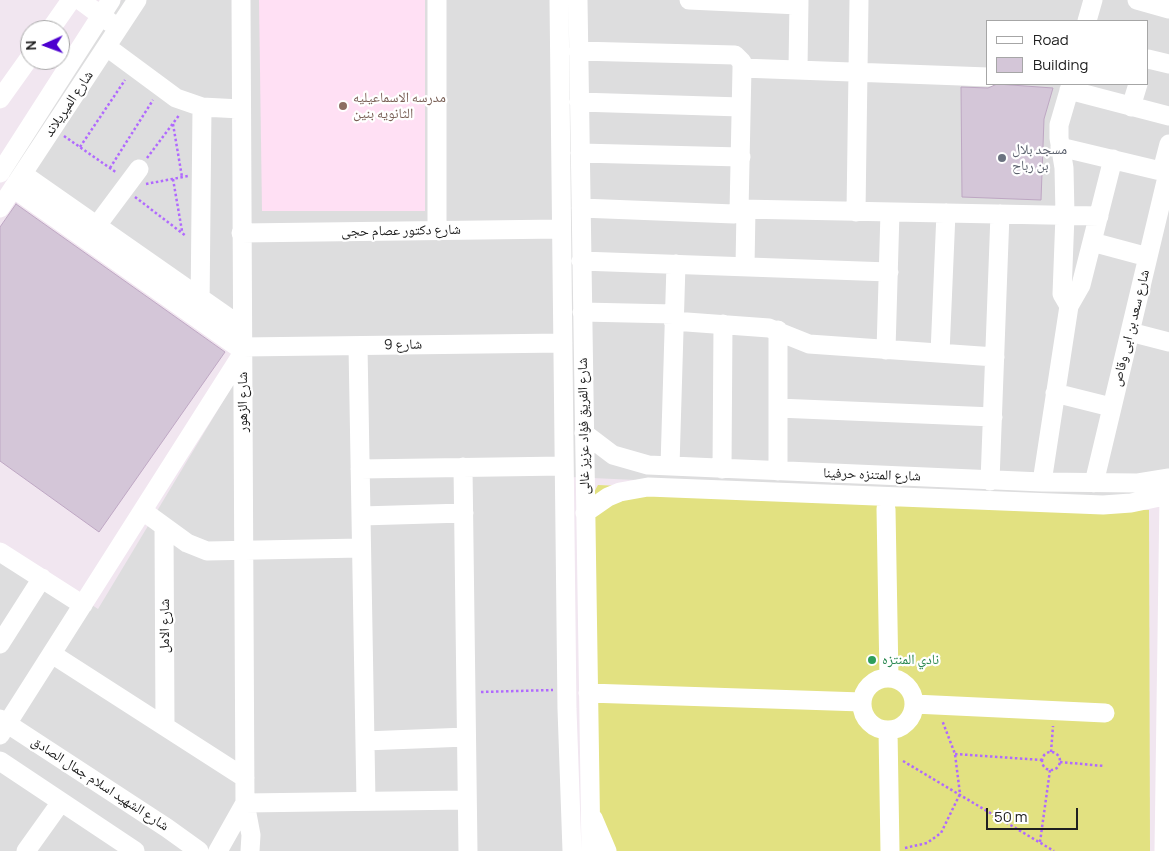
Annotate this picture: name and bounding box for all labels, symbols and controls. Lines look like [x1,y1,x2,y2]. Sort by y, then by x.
north arrow [20,20,70,70]
legend [986,20,1149,85]
text: Road [1033,29,1069,50]
text: N [21,40,40,51]
text: Building [1033,54,1088,75]
street label: شارع الميريلاند [41,68,97,140]
place label: مدرسه الاسماعيليه الثانويه بنين [353,90,446,122]
marker: مدرسه الاسماعيليه الثانويه بنين [337,100,349,112]
place label: مسجد بلال بن رباح [1012,142,1067,174]
marker: مسجد بلال بن رباح [996,152,1008,164]
street label: شارع دكتور عصام حجى [341,222,461,240]
street label: شارع سعد بن ابى وقاص [1108,268,1154,388]
street label: شارع 9 [384,336,422,354]
street label: شارع الفريق فؤاد عزيز غالى [574,357,594,495]
street label: شارع الزهور [235,372,251,432]
street label: شارع المتنزه حرفينا [823,465,921,485]
street label: شارع الامل [157,599,173,653]
place label: نادي المنتزه [882,652,939,668]
marker: نادي المنتزه [866,654,878,666]
street label: شارع الشهيد اسلام جمال الصادق [28,733,172,835]
scale bar [989,798,1082,830]
text: 50 m [994,806,1028,827]

